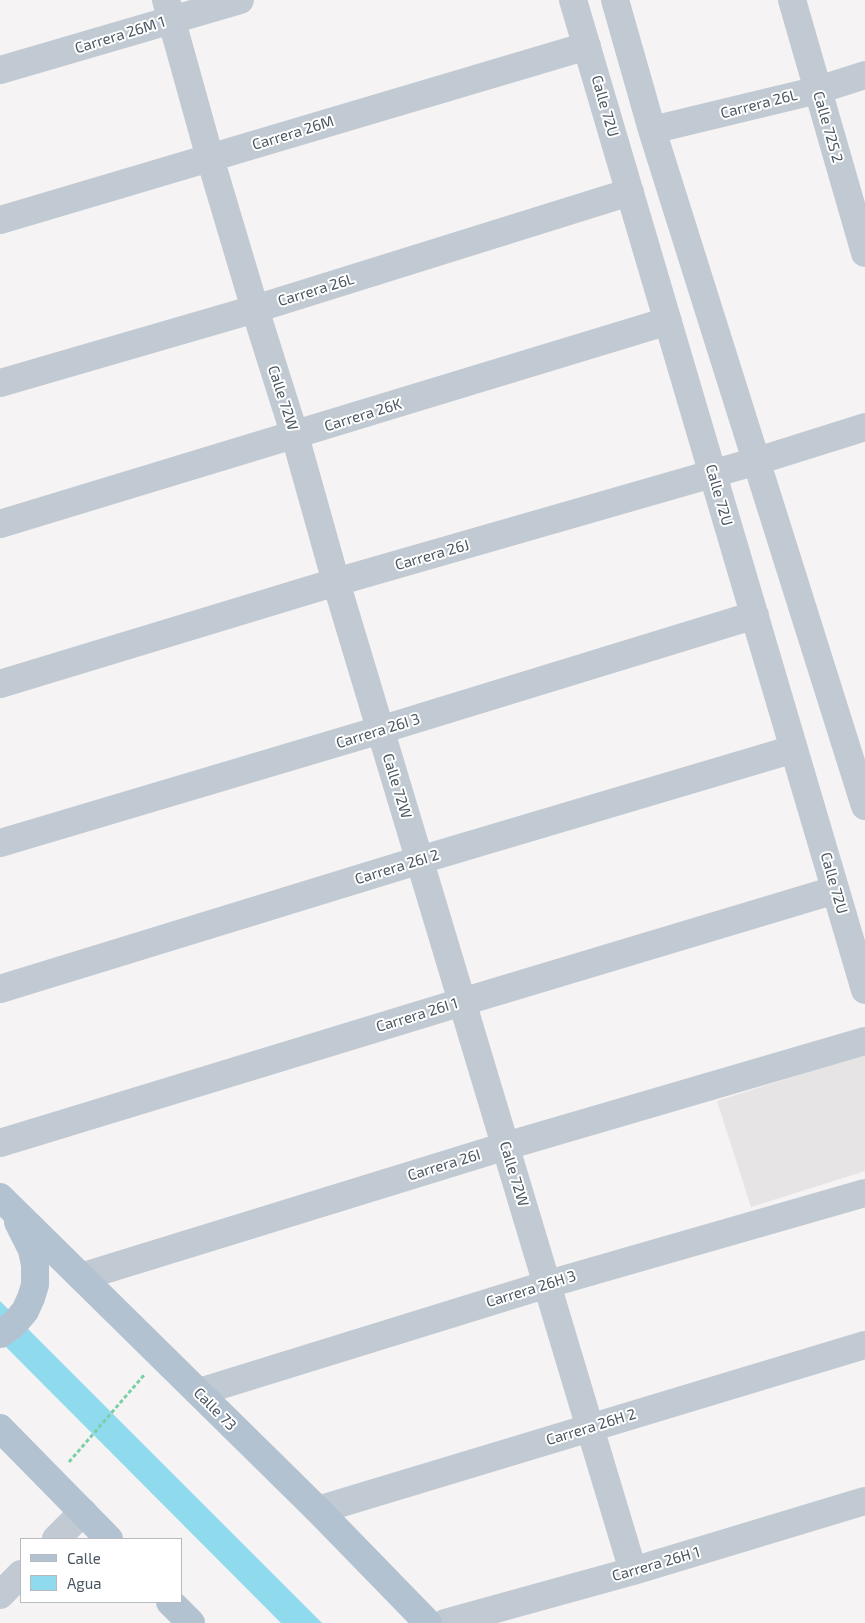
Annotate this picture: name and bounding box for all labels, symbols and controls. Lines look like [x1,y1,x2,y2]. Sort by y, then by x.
street label: Carrera 26M 1 [73,13,167,57]
street label: Calle 72U [588,73,622,139]
street label: Carrera 26L [719,86,799,122]
street label: Calle 72S 2 [809,89,847,165]
street label: Carrera 26M [250,112,336,154]
street label: Carrera 26L [276,270,356,310]
street label: Calle 72W [264,363,302,433]
street label: Carrera 26K [322,395,404,435]
street label: Calle 72U [702,462,736,528]
street label: Carrera 26J [393,536,471,574]
street label: Carrera 26I 3 [334,710,422,752]
street label: Calle 72W [379,751,415,821]
street label: Carrera 26I 2 [353,846,441,888]
street label: Calle 72U [817,850,851,916]
street label: Carrera 26I 1 [374,994,460,1036]
street label: Calle 72W [496,1139,532,1209]
street label: Carrera 26I [405,1145,483,1185]
street label: Carrera 26H 3 [484,1267,578,1311]
street label: Calle 73 [190,1384,240,1434]
street label: Carrera 26H 2 [544,1405,638,1449]
legend [20,1538,182,1603]
street label: Carrera 26H 1 [610,1543,702,1585]
text: Calle [67,1549,101,1567]
text: Agua [67,1574,102,1592]

